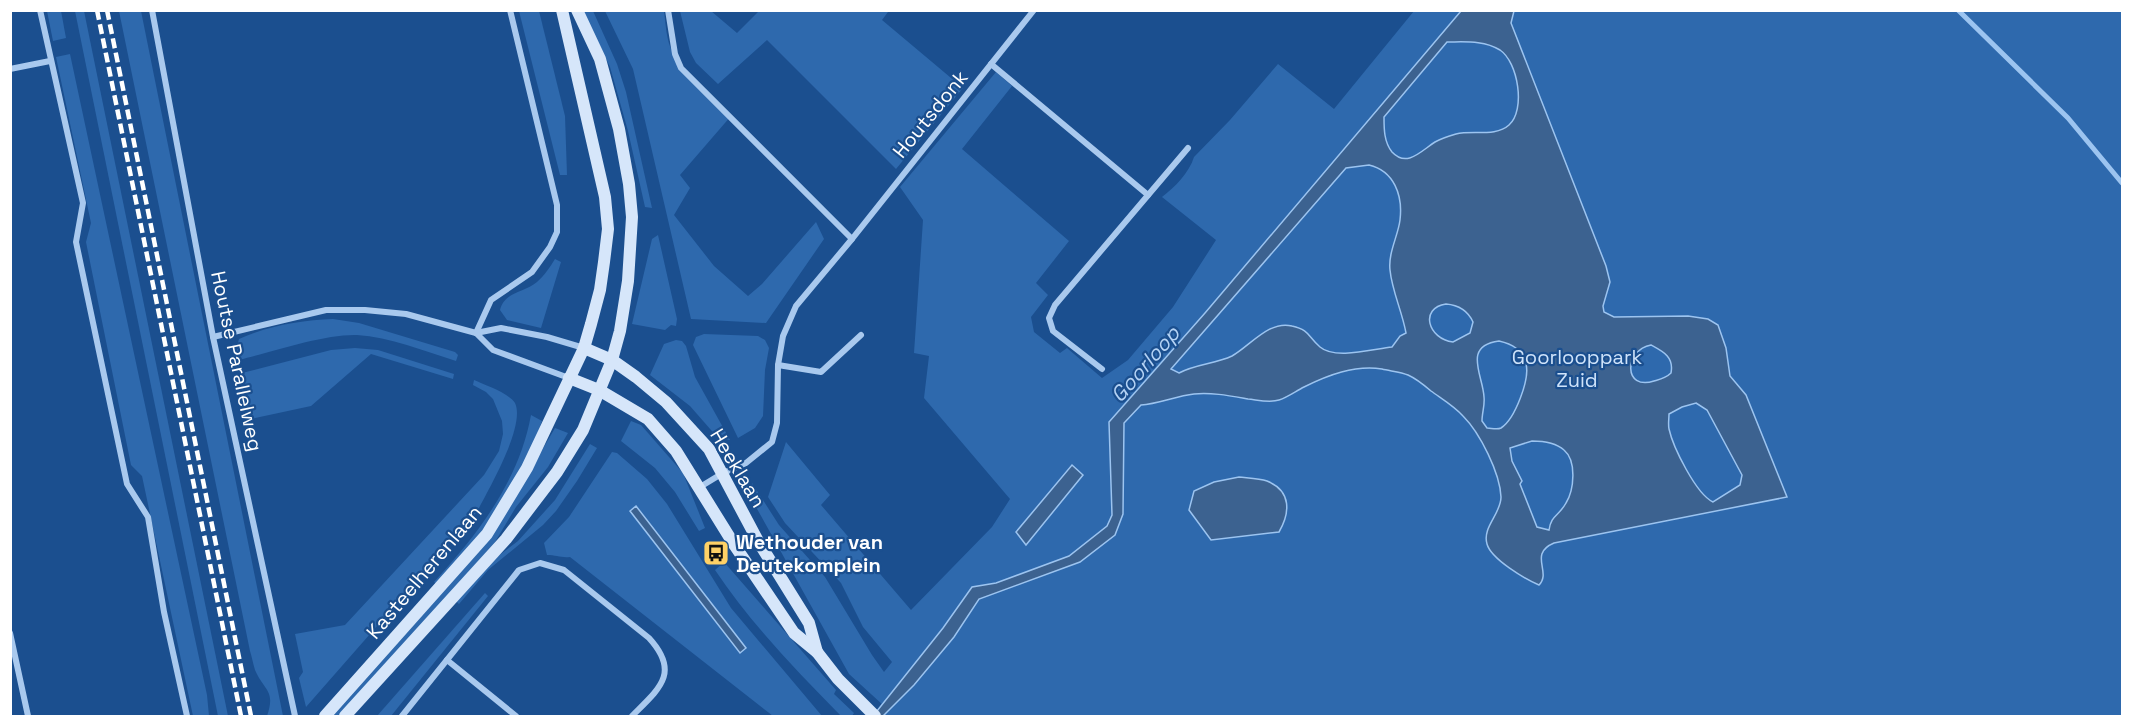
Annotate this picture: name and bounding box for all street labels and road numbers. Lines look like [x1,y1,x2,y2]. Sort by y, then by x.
street label: Houtsdonk [887,65,974,163]
street label: Houtse Parallelweg [205,269,269,453]
street label: Heeklaan [704,424,772,512]
street label: Kasteelherenlaan [360,500,488,644]

